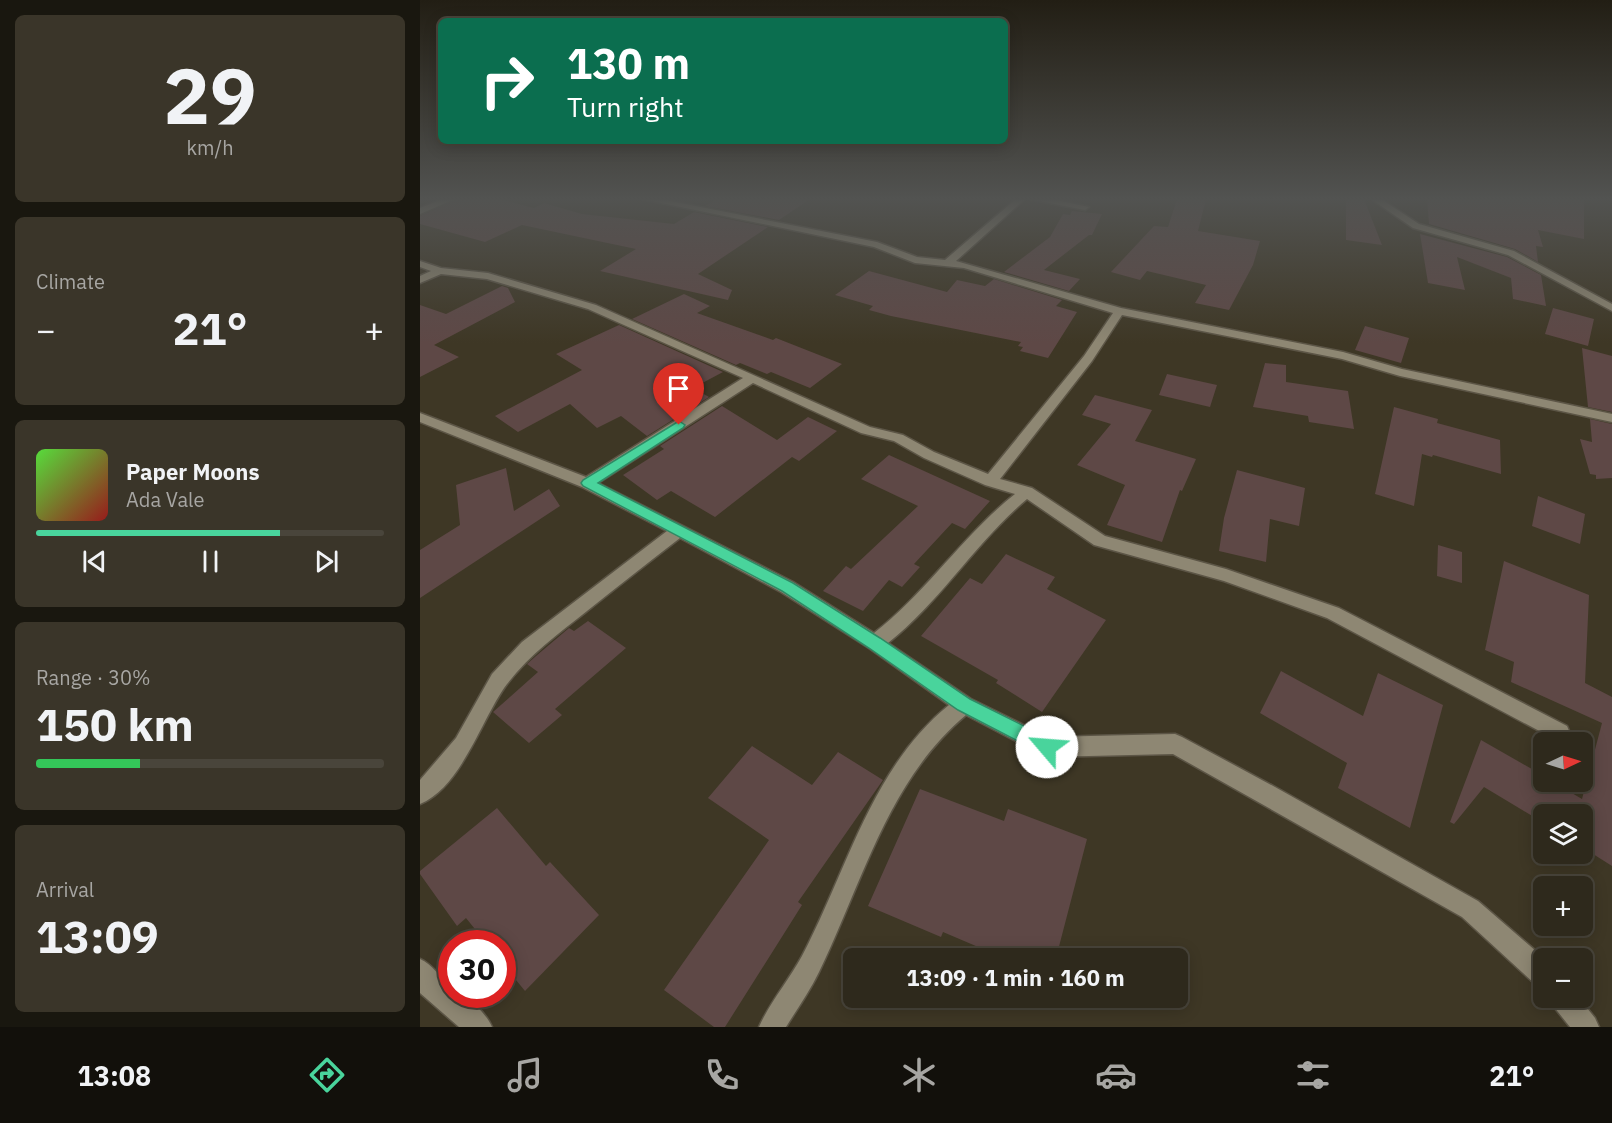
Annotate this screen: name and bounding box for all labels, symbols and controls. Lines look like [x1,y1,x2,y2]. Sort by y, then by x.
text: 130 m [567,36,690,91]
icon: right [468,42,546,120]
text: 29 [163,44,257,145]
text: Turn right [567,89,684,124]
text: km/h [186,134,234,161]
text: Climate [36,268,105,295]
text: 21° [172,299,248,357]
text: − [36,308,56,351]
text: + [364,308,384,351]
pin [653,363,704,425]
icon: arrive [662,372,695,405]
text: Paper Moons [126,457,259,486]
text: Ada Vale [126,486,205,513]
icon: previous [78,545,111,578]
icon: pause [194,545,227,578]
icon: next [310,545,343,578]
text: Range · 30% [36,664,151,691]
text: 150 km [36,695,194,753]
position arrow [1015,715,1079,779]
north arrow [1533,732,1593,792]
map controls [1533,732,1593,1008]
button: layers [1533,804,1593,864]
text: Arrival [36,876,94,903]
button: + [1533,876,1593,936]
text: 13:09 [36,907,159,965]
speed limit sign: 30 [438,930,516,1008]
button: − [1533,948,1593,1008]
text: 13:09 · 1 min · 160 m [906,963,1125,992]
icon: directions [306,1054,348,1096]
icon: music [504,1054,546,1096]
icon: phone [701,1054,743,1096]
icon: climate [898,1054,940,1096]
icon: car [1095,1054,1137,1096]
icon: filters [1292,1054,1334,1096]
text: 13:08 [78,1058,151,1093]
text: 21° [1489,1058,1534,1093]

